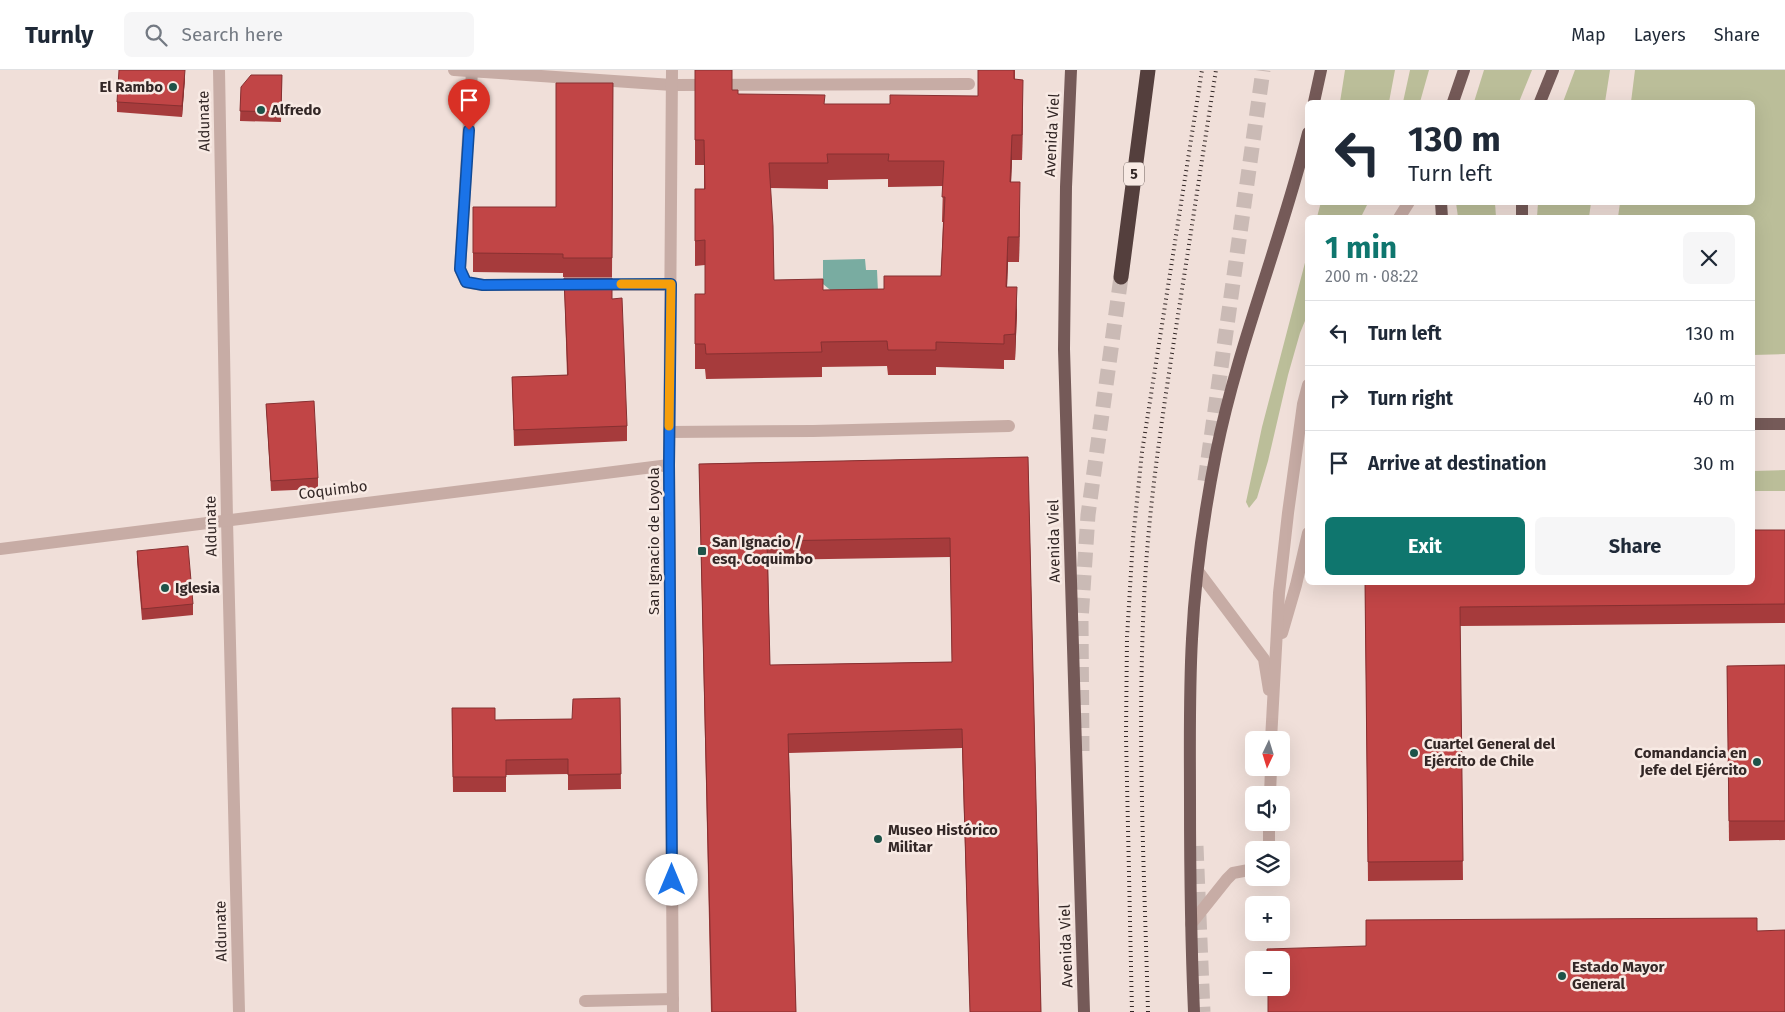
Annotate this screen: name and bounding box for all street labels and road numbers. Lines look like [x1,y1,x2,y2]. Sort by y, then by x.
street label: Aldunate [194,90,214,152]
street label: Avenida Viel [1041,92,1063,177]
road number: 5 [1124,162,1144,186]
street label: San Ignacio de Loyola [645,467,663,615]
street label: Coquimbo [297,477,369,503]
street label: Aldunate [201,495,221,557]
street label: Avenida Viel [1044,499,1064,583]
street label: Aldunate [211,900,231,962]
street label: Avenida Viel [1056,903,1076,988]

